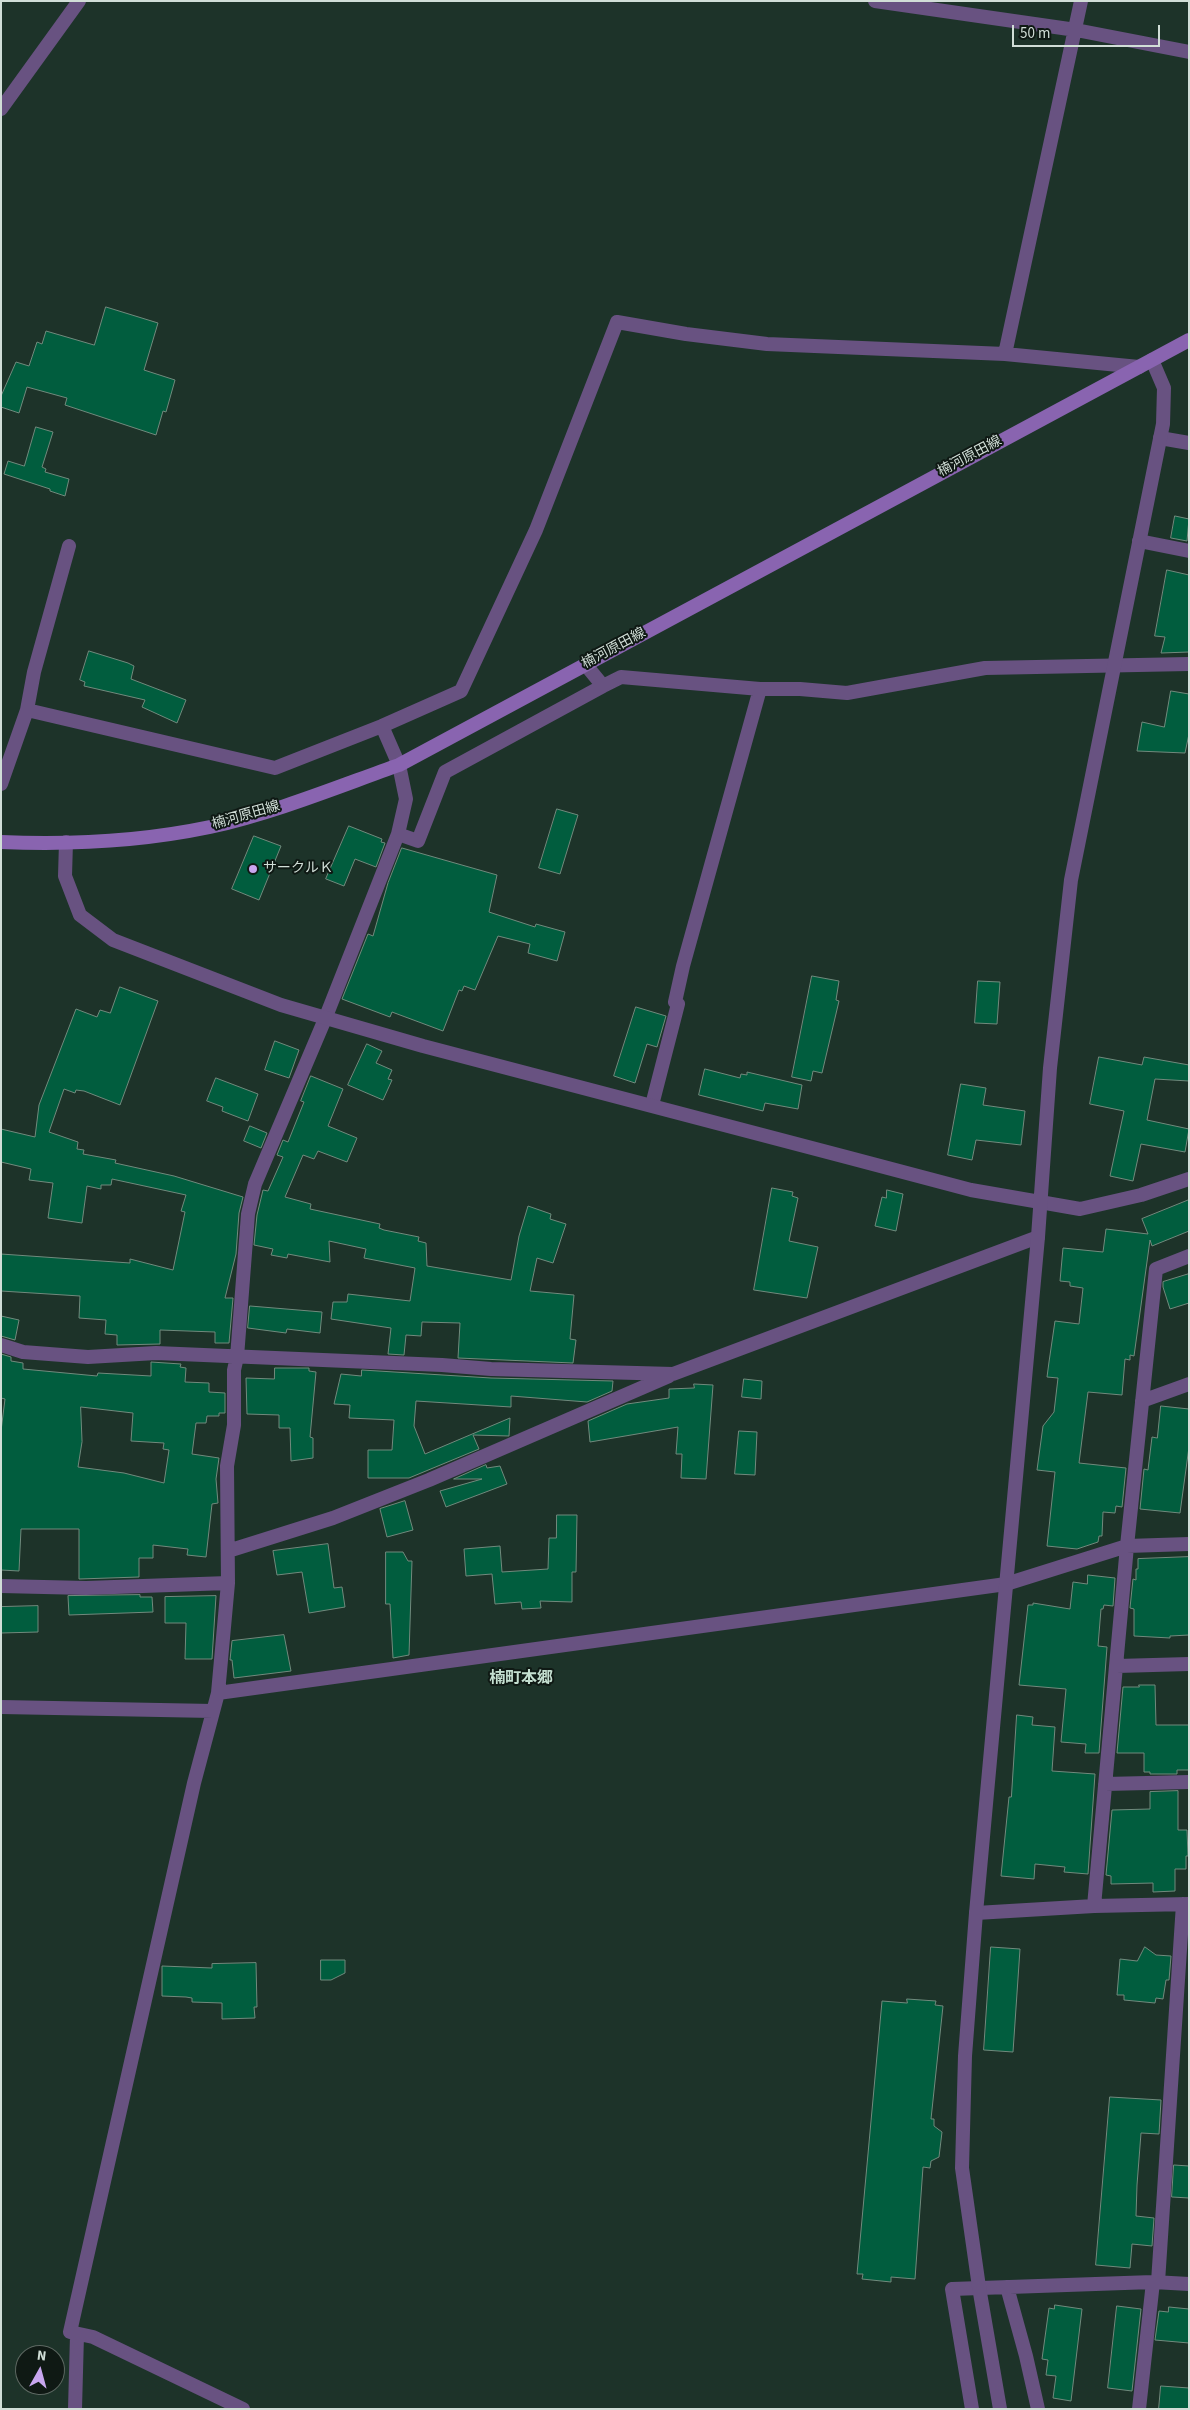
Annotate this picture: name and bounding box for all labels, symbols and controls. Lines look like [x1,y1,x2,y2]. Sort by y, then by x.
scale bar [1015,15,1162,47]
text: 50 m [1020,23,1050,44]
street label: 楠河原田線 [935,433,1005,481]
street label: 楠河原田線 [579,625,649,673]
street label: 楠河原田線 [210,798,282,834]
place label: サークルＫ [263,861,333,877]
marker: サークルＫ [247,863,259,875]
district label: 楠町本郷 [489,1669,553,1689]
north arrow [15,2345,65,2395]
text: N [36,2346,48,2367]

